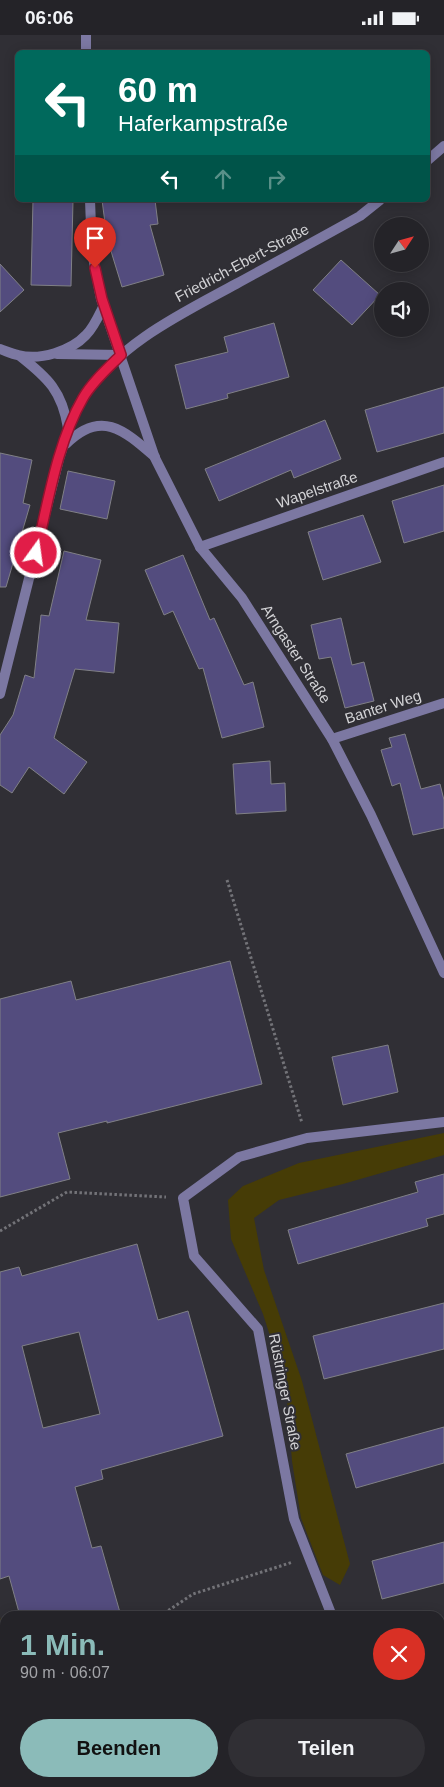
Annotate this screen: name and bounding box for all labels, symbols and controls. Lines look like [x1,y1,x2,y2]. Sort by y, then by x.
text: 06:06 [25,7,74,28]
icon: left [35,70,100,135]
text: 60 m [118,70,198,109]
text: Haferkampstraße [118,111,288,136]
icon: left [156,165,184,193]
icon: ahead [209,165,237,193]
icon: right [262,165,290,193]
pin [74,217,116,268]
north arrow [374,217,429,273]
map controls [374,217,429,337]
street label: Friedrich-Ebert-Straße [172,220,312,305]
icon: arrive [81,224,109,252]
button: sound [374,282,429,337]
street label: Wapelstraße [274,468,360,511]
position arrow [9,526,61,578]
street label: Arngaster Straße [258,601,335,706]
street label: Banter Weg [343,686,423,727]
street label: Rüstringer Straße [266,1332,305,1452]
text: 1 Min. [20,1628,105,1661]
button: close [373,1628,425,1680]
text: 90 m · 06:07 [20,1664,110,1681]
button: Beenden [20,1719,218,1777]
button: Teilen [228,1719,425,1777]

